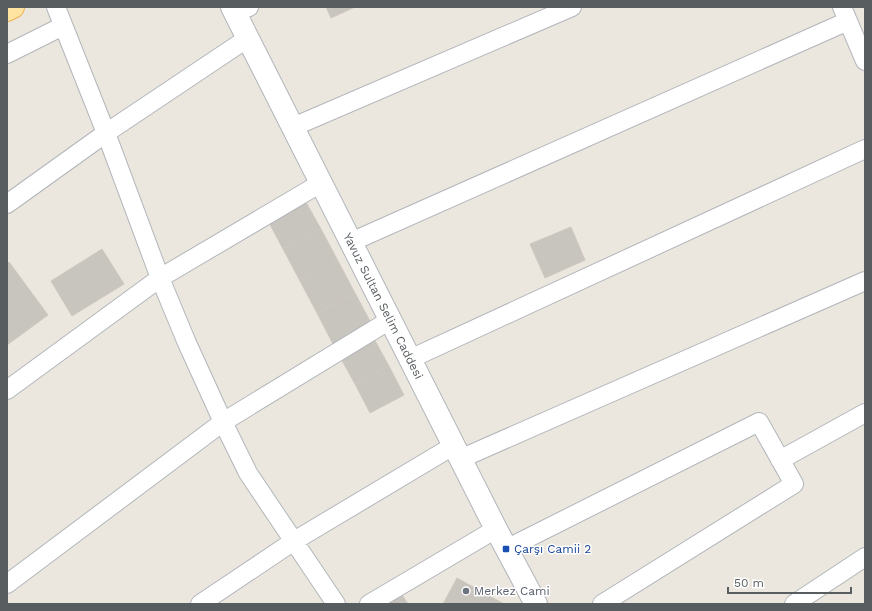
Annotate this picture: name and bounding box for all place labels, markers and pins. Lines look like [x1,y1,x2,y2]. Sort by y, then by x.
place label: Çarşı Camii 2 [514,542,591,556]
marker: Çarşı Camii 2 [501,544,511,554]
place label: Merkez Cami [474,584,550,598]
marker: Merkez Cami [461,586,471,596]

